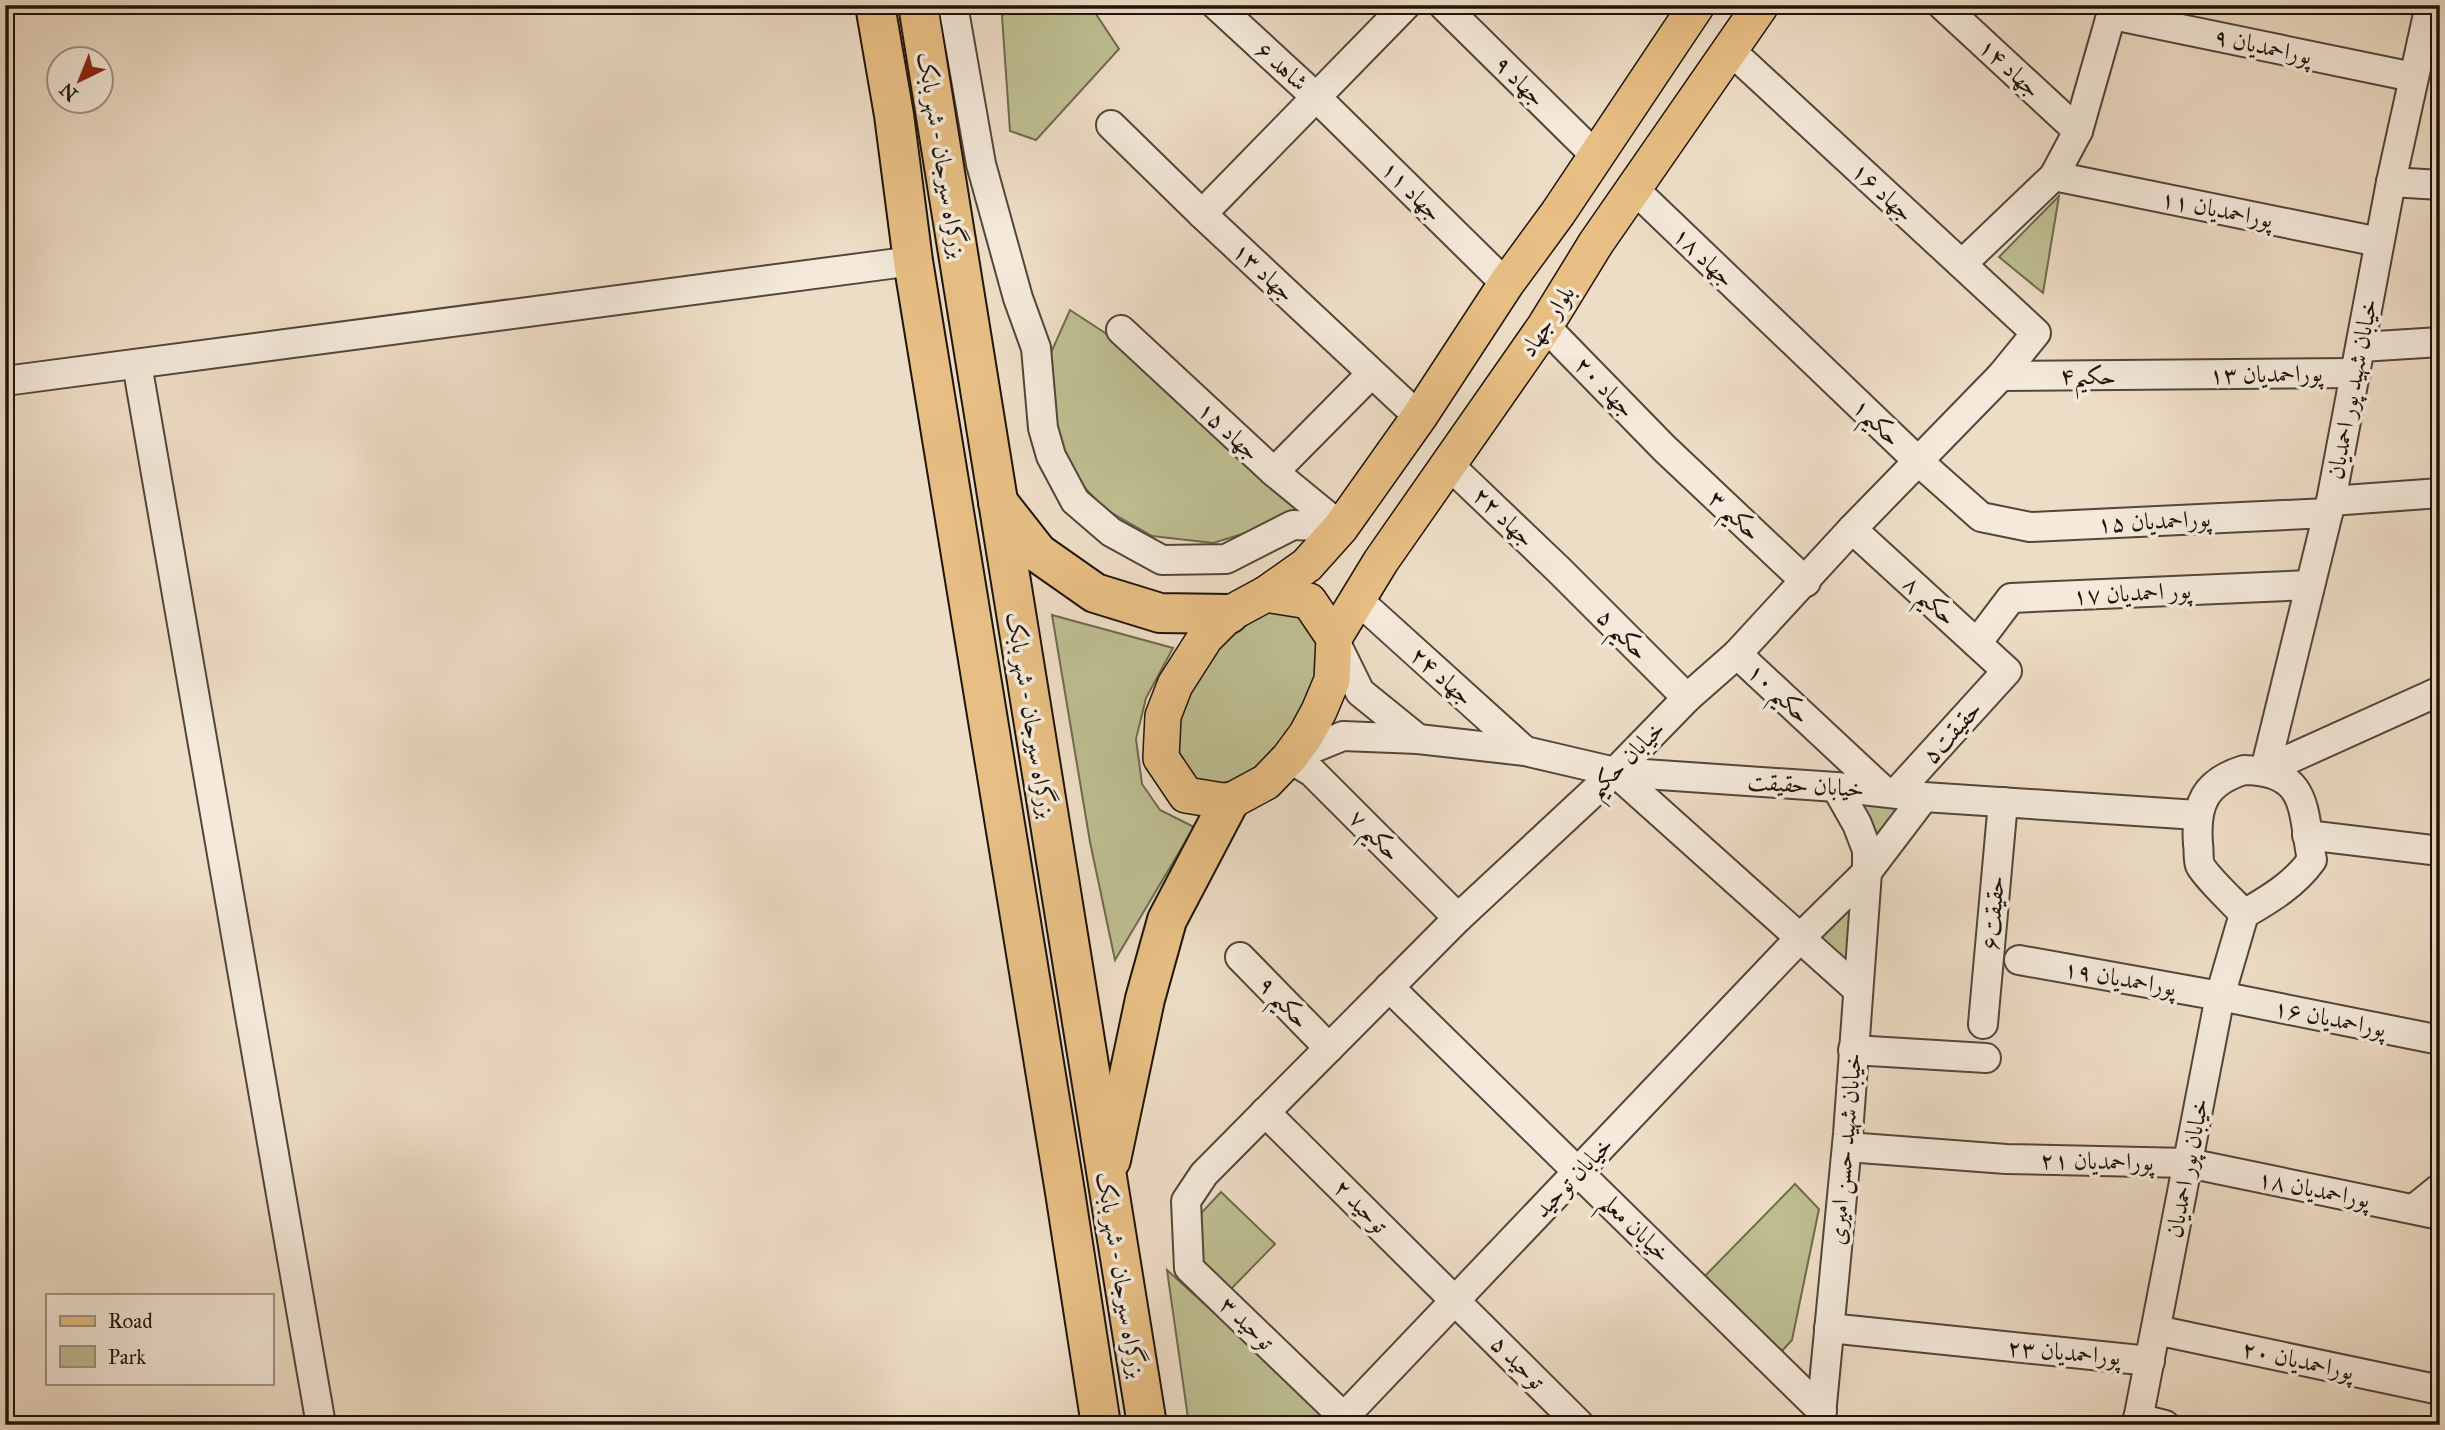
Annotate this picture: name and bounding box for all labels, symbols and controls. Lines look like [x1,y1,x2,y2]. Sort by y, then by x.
street label: پوراحمدیان ۹ [2211,21,2316,73]
street label: جهاد ۱۴ [1972,32,2048,104]
street label: شاهد ۶ [1249,35,1315,97]
north arrow [46,46,116,116]
street label: بزرگراه سیرجان - شهر بابک [911,49,974,260]
street label: جهاد ۹ [1488,49,1552,113]
text: N [55,78,82,106]
street label: جهاد ۱۱ [1375,154,1449,228]
street label: جهاد ۱۶ [1845,156,1921,228]
street label: پوراحمدیان ۱۱ [2158,183,2277,237]
street label: جهاد ۱۸ [1667,220,1741,294]
street label: جهاد ۱۳ [1226,236,1302,308]
street label: بلوار جهاد [1513,279,1581,363]
street label: خیابان شهید پور احمدیان [2320,296,2386,482]
street label: جهاد ۲۰ [1568,350,1642,424]
street label: پوراحمدیان ۱۳ [2209,358,2324,392]
street label: حکیم۴ [2060,361,2116,400]
street label: حکیم۱ [1840,392,1908,459]
street label: جهاد ۱۵ [1191,395,1267,467]
street label: جهاد ۲۲ [1467,480,1541,554]
street label: حکیم ۳ [1696,483,1768,553]
street label: پوراحمدیان ۱۵ [2097,503,2213,541]
street label: حکیم ۸ [1891,568,1963,638]
street label: پور احمدیان ۱۷ [2072,575,2194,613]
street label: حکیم ۵ [1584,602,1655,673]
street label: بزرگراه سیرجان - شهر بابک [1000,609,1063,820]
street label: جهاد ۲۴ [1404,640,1480,712]
street label: حکیم ۱۰ [1735,656,1817,736]
street label: حقیقت۵ [1916,694,1988,770]
street label: خیابان حکیم [1581,714,1678,811]
street label: خیابان حقیقت [1747,766,1865,804]
street label: حکیم ۷ [1336,803,1407,874]
street label: حقیقت۶ [1975,874,2011,952]
street label: پوراحمدیان ۱۹ [2061,953,2180,1005]
street label: حکیم ۹ [1245,970,1316,1041]
street label: پوراحمدیان ۱۶ [2271,992,2390,1046]
street label: خیابان شهید حسن امیری [1822,1052,1869,1247]
street label: خیابان پور احمدیان [2159,1096,2217,1241]
street label: خیابان توحید [1527,1130,1619,1224]
street label: پوراحمدیان ۲۱ [2040,1145,2155,1179]
street label: پوراحمدیان ۱۸ [2255,1163,2374,1217]
street label: بزرگراه سیرجان - شهر بابک [1090,1169,1153,1380]
street label: توحید ۲ [1327,1172,1395,1240]
street label: خیابان معلم [1588,1187,1677,1275]
street label: توحید ۳ [1213,1290,1281,1357]
legend [46,1294,273,1384]
text: Road [108,1308,153,1334]
street label: توحید ۵ [1484,1328,1552,1396]
street label: پوراحمدیان ۲۳ [2006,1332,2123,1374]
street label: پوراحمدیان ۲۰ [2239,1334,2358,1389]
text: Park [108,1344,146,1370]

